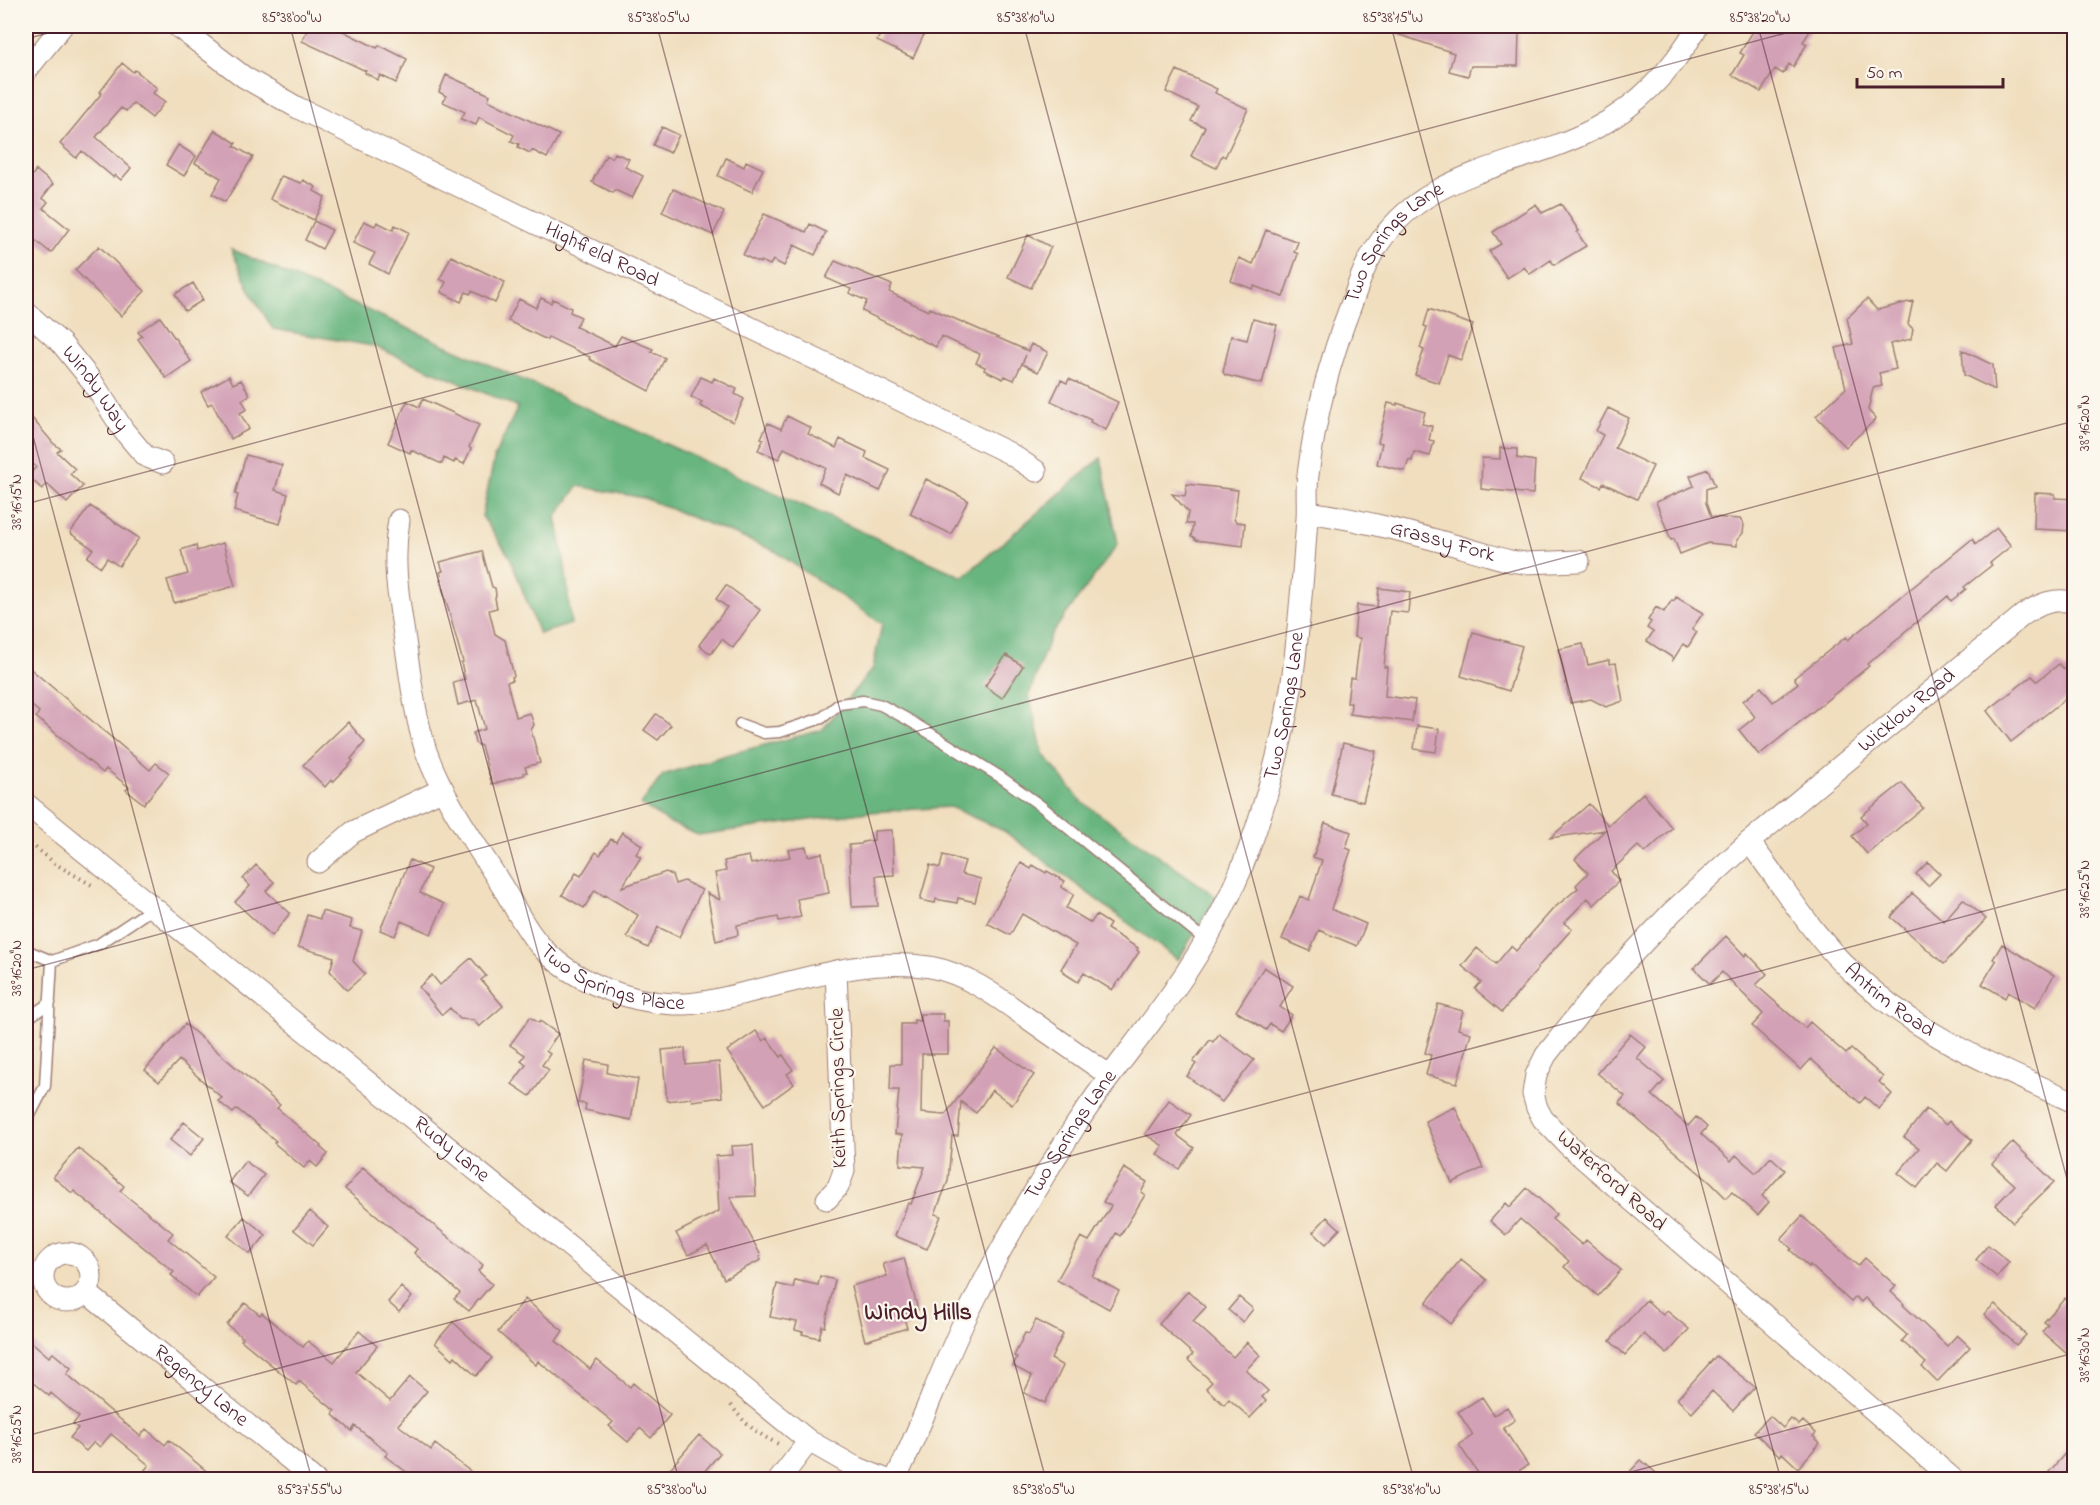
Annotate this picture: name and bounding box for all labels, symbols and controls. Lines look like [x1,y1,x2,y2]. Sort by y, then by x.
text: 85°38'00"W [262,7,322,29]
text: 85°38'05"W [628,7,690,29]
text: 85°38'10"W [997,7,1055,29]
text: 85°38'15"W [1363,7,1423,29]
text: 85°38'20"W [1730,7,1790,29]
scale bar [1857,51,2002,89]
text: 50 m [1866,61,1903,87]
street label: Two Springs Lane [1338,175,1450,308]
street label: Highfield Road [539,215,664,296]
street label: Windy Way [54,339,136,439]
text: 38°16'20"N [2074,395,2096,451]
text: 38°16'15"N [6,474,28,530]
street label: Grassy Fork [1387,514,1499,571]
street label: Two Springs Lane [1256,630,1313,784]
street label: Wicklow Road [1852,661,1963,760]
text: 38°16'25"N [2074,860,2096,918]
street label: Two Springs Place [532,938,685,1019]
text: 38°16'20"N [6,940,28,996]
street label: Antrim Road [1837,956,1940,1046]
street label: Keith Springs Circle [823,1007,857,1169]
street label: Two Springs Lane [1017,1063,1125,1206]
street label: Rudy Lane [406,1109,496,1191]
street label: Waterford Road [1549,1123,1673,1239]
district label: Windy Hills [864,1296,972,1332]
text: 38°16'30"N [2074,1327,2096,1383]
street label: Regency Lane [147,1338,255,1435]
text: 38°16'25"N [6,1405,28,1463]
text: 85°37'55"W [278,1479,342,1501]
text: 85°38'00"W [647,1479,707,1501]
text: 85°38'05"W [1013,1479,1075,1501]
text: 85°38'10"W [1383,1479,1441,1501]
text: 85°38'15"W [1749,1479,1809,1501]

